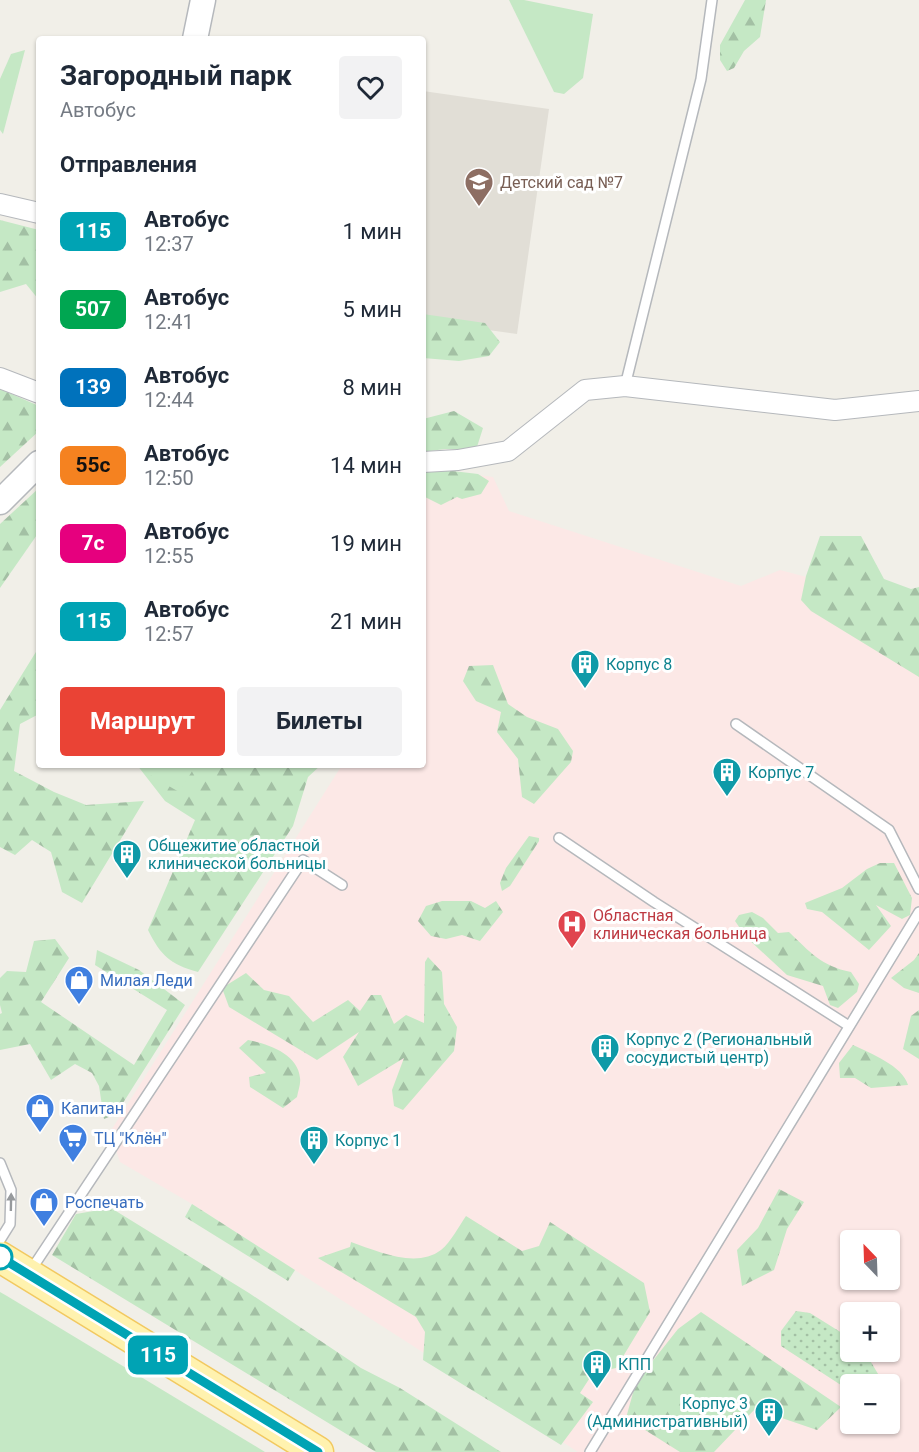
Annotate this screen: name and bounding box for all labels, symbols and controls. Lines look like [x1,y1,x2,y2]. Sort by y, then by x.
button: heart [339,56,402,119]
text: Загородный парк [60,59,292,92]
text: Автобус [60,98,136,122]
text: Отправления [60,152,197,177]
school or university icon: Детский сад №7 [463,166,495,208]
place label: Детский сад №7 [500,173,623,192]
text: Автобус [144,207,229,232]
text: 115 [75,219,111,243]
text: 1 мин [342,219,402,244]
text: 12:37 [144,232,194,256]
text: Автобус [144,285,229,310]
text: 507 [75,297,111,321]
text: 5 мин [342,297,402,322]
text: 12:41 [144,310,194,334]
text: Автобус [144,363,229,388]
text: 139 [75,375,111,399]
text: 8 мин [342,375,402,400]
text: 12:44 [144,388,194,412]
text: Автобус [144,441,229,466]
text: 55с [75,453,111,477]
text: 14 мин [330,453,402,478]
text: 12:50 [144,466,194,490]
text: Автобус [144,519,229,544]
text: 7с [82,531,105,555]
text: 19 мин [330,531,402,556]
text: 12:55 [144,544,194,568]
text: Автобус [144,597,229,622]
text: 115 [75,609,111,633]
text: 21 мин [330,609,402,634]
text: 12:57 [144,622,194,646]
building icon: Корпус 8 [569,648,601,690]
place label: Корпус 8 [606,655,672,674]
button: Маршрут [60,687,225,756]
button: Билеты [237,687,402,756]
building icon: Корпус 7 [711,756,743,798]
place label: Корпус 7 [748,763,814,782]
place label: Общежитие областной клинической больницы [148,836,326,873]
building icon: Общежитие областной клинической больницы [111,838,143,880]
place label: Областная клиническая больница [593,906,767,943]
hospital icon: Областная клиническая больница [556,908,588,950]
shop icon: Милая Леди [63,964,95,1006]
place label: Милая Леди [100,971,193,990]
place label: Корпус 2 (Региональный сосудистый центр) [626,1030,812,1067]
building icon: Корпус 2 (Региональный сосудистый центр) [589,1032,621,1074]
shop icon: Капитан [24,1092,56,1134]
place label: Капитан [61,1099,124,1118]
supermarket icon: ТЦ "Клён" [57,1122,89,1164]
building icon: Корпус 1 [298,1124,330,1166]
place label: ТЦ "Клён" [94,1129,167,1148]
place label: Корпус 1 [335,1131,401,1150]
shop icon: Роспечать [28,1186,60,1228]
one-way arrow [6,1192,16,1211]
place label: Роспечать [65,1193,144,1212]
north arrow [840,1230,900,1290]
map controls [840,1230,900,1434]
unlabelled marker [0,1244,13,1270]
button: + [840,1302,900,1362]
line badge: 115 [124,1336,192,1374]
text: 115 [140,1343,176,1367]
building icon: КПП [581,1348,613,1390]
place label: КПП [618,1355,651,1374]
button: − [840,1374,900,1434]
place label: Корпус 3 (Административный) [587,1394,748,1431]
building icon: Корпус 3 (Административный) [753,1396,785,1438]

